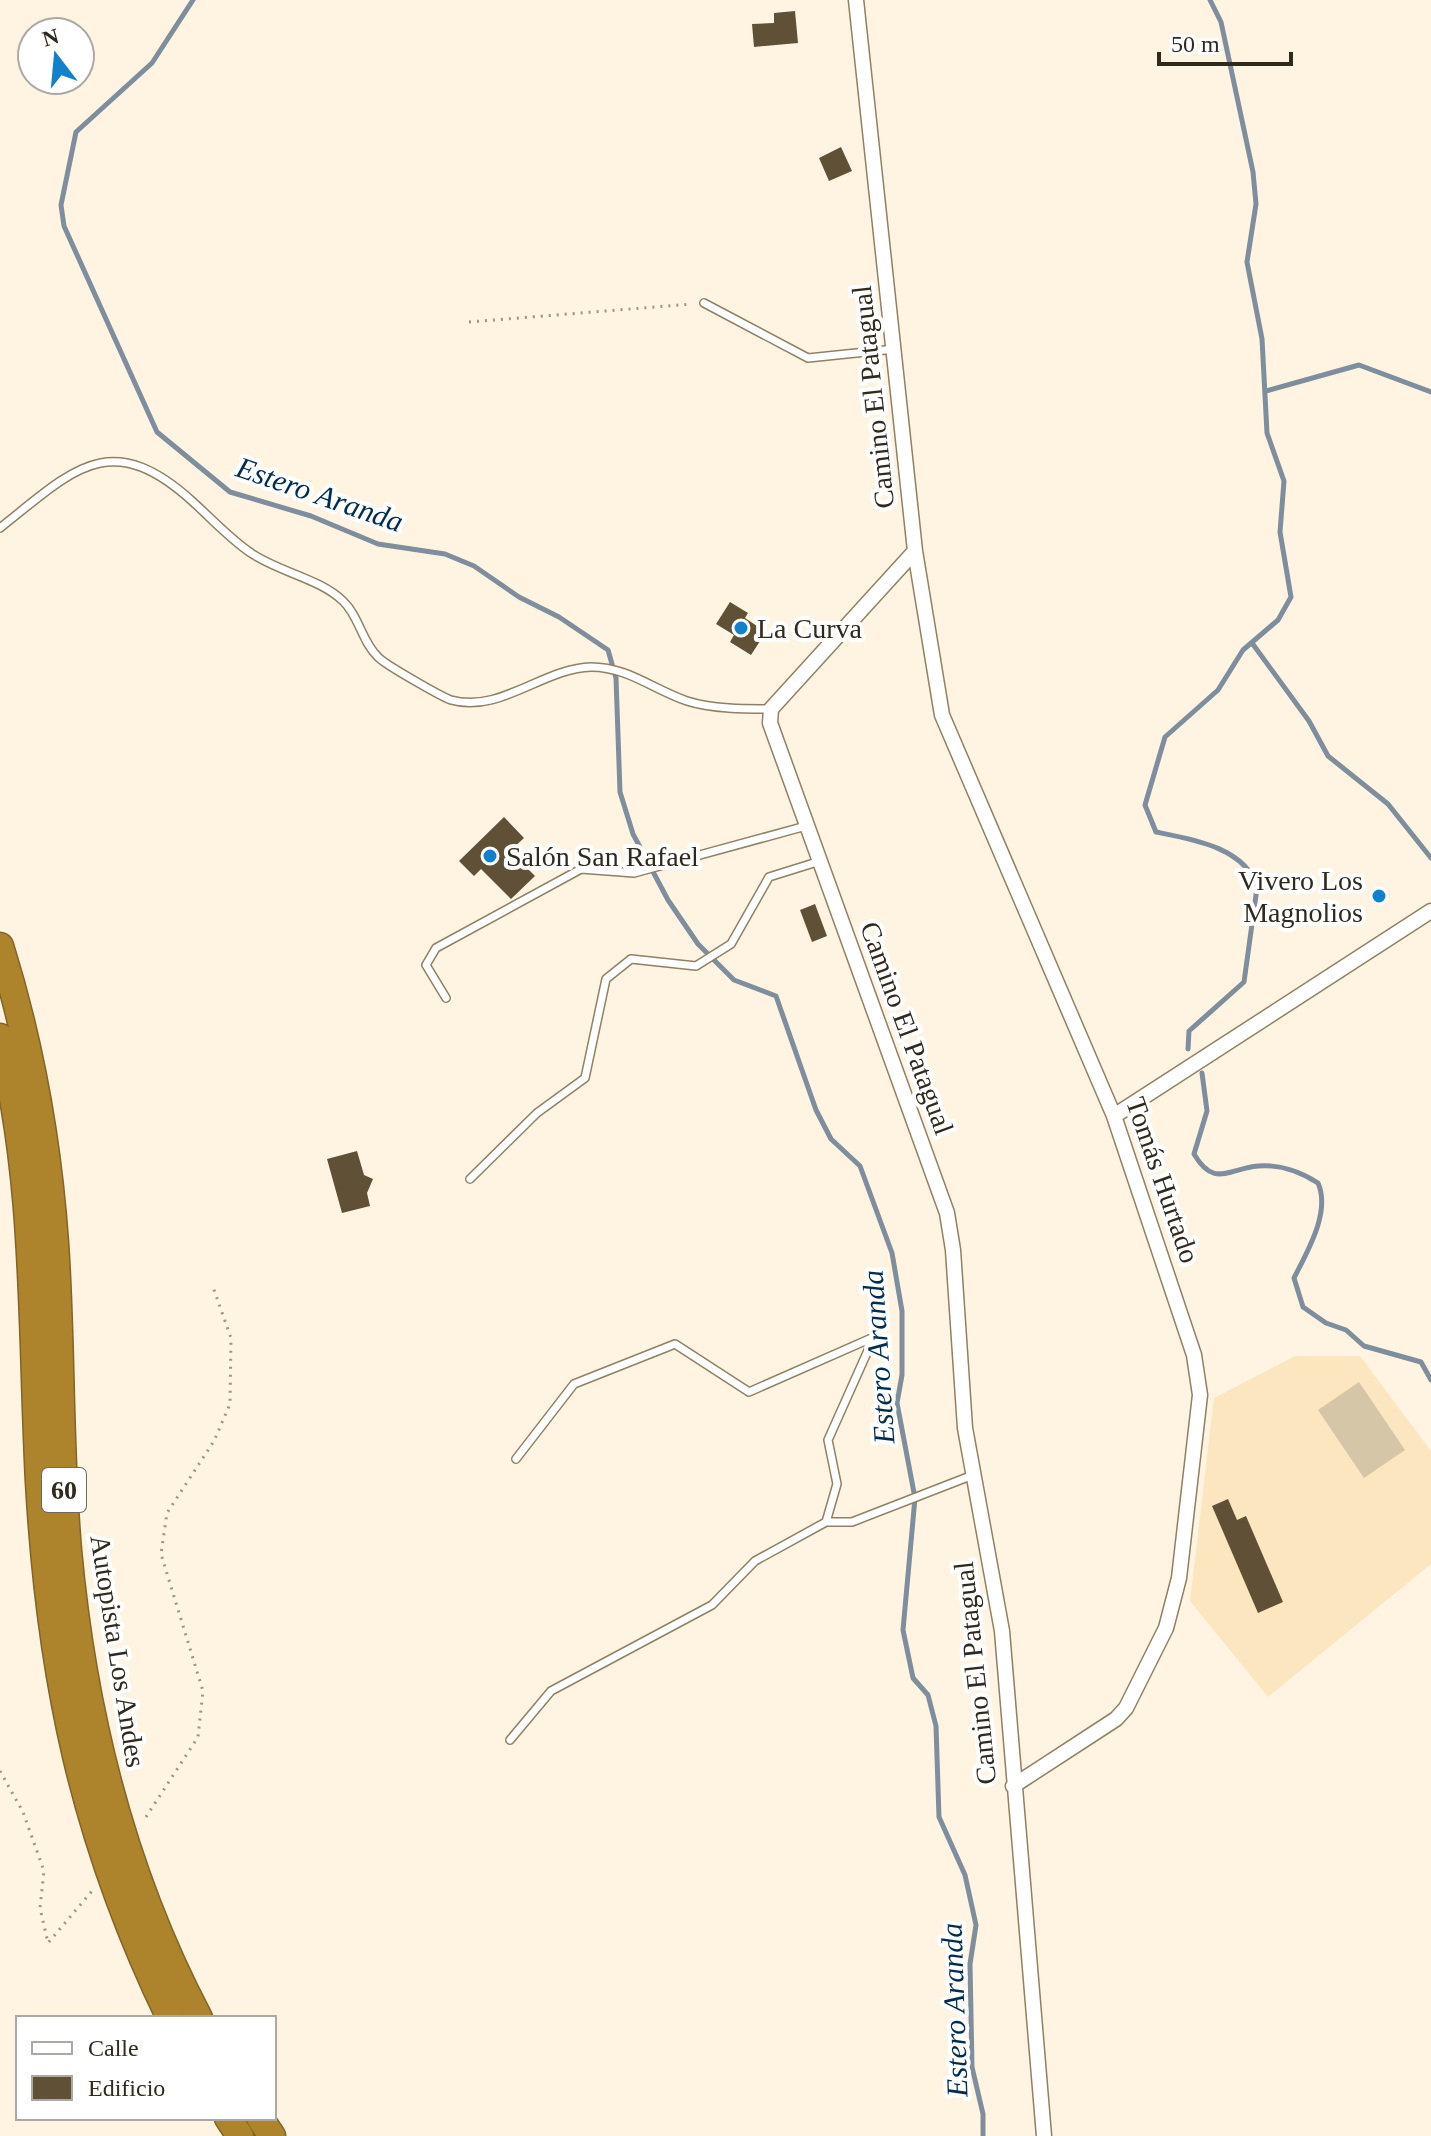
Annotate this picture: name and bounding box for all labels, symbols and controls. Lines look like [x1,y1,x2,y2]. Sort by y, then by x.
north arrow [16,16,96,96]
scale bar [1159,16,1291,66]
text: N [40,23,62,51]
text: 50 m [1171,31,1220,57]
street label: Camino El Patagual [846,284,900,510]
water label: Estero Aranda [231,450,408,538]
place label: La Curva [757,613,863,644]
marker: La Curva [732,619,750,637]
place label: Salón San Rafael [506,841,699,872]
marker: Salón San Rafael [481,847,499,865]
place label: Vivero Los Magnolios [1238,865,1363,928]
marker: Vivero Los Magnolios [1370,887,1388,905]
street label: Camino El Patagual [854,917,960,1139]
street label: Tomás Hurtado [1120,1093,1206,1267]
water label: Estero Aranda [855,1269,901,1446]
road number: 60 [42,1468,86,1512]
street label: Autopista Los Andes [84,1533,152,1769]
street label: Camino El Patagual [948,1560,1002,1786]
water label: Estero Aranda [934,1922,974,2099]
legend [16,2016,276,2120]
text: Calle [88,2035,139,2061]
text: Edificio [88,2075,165,2101]

